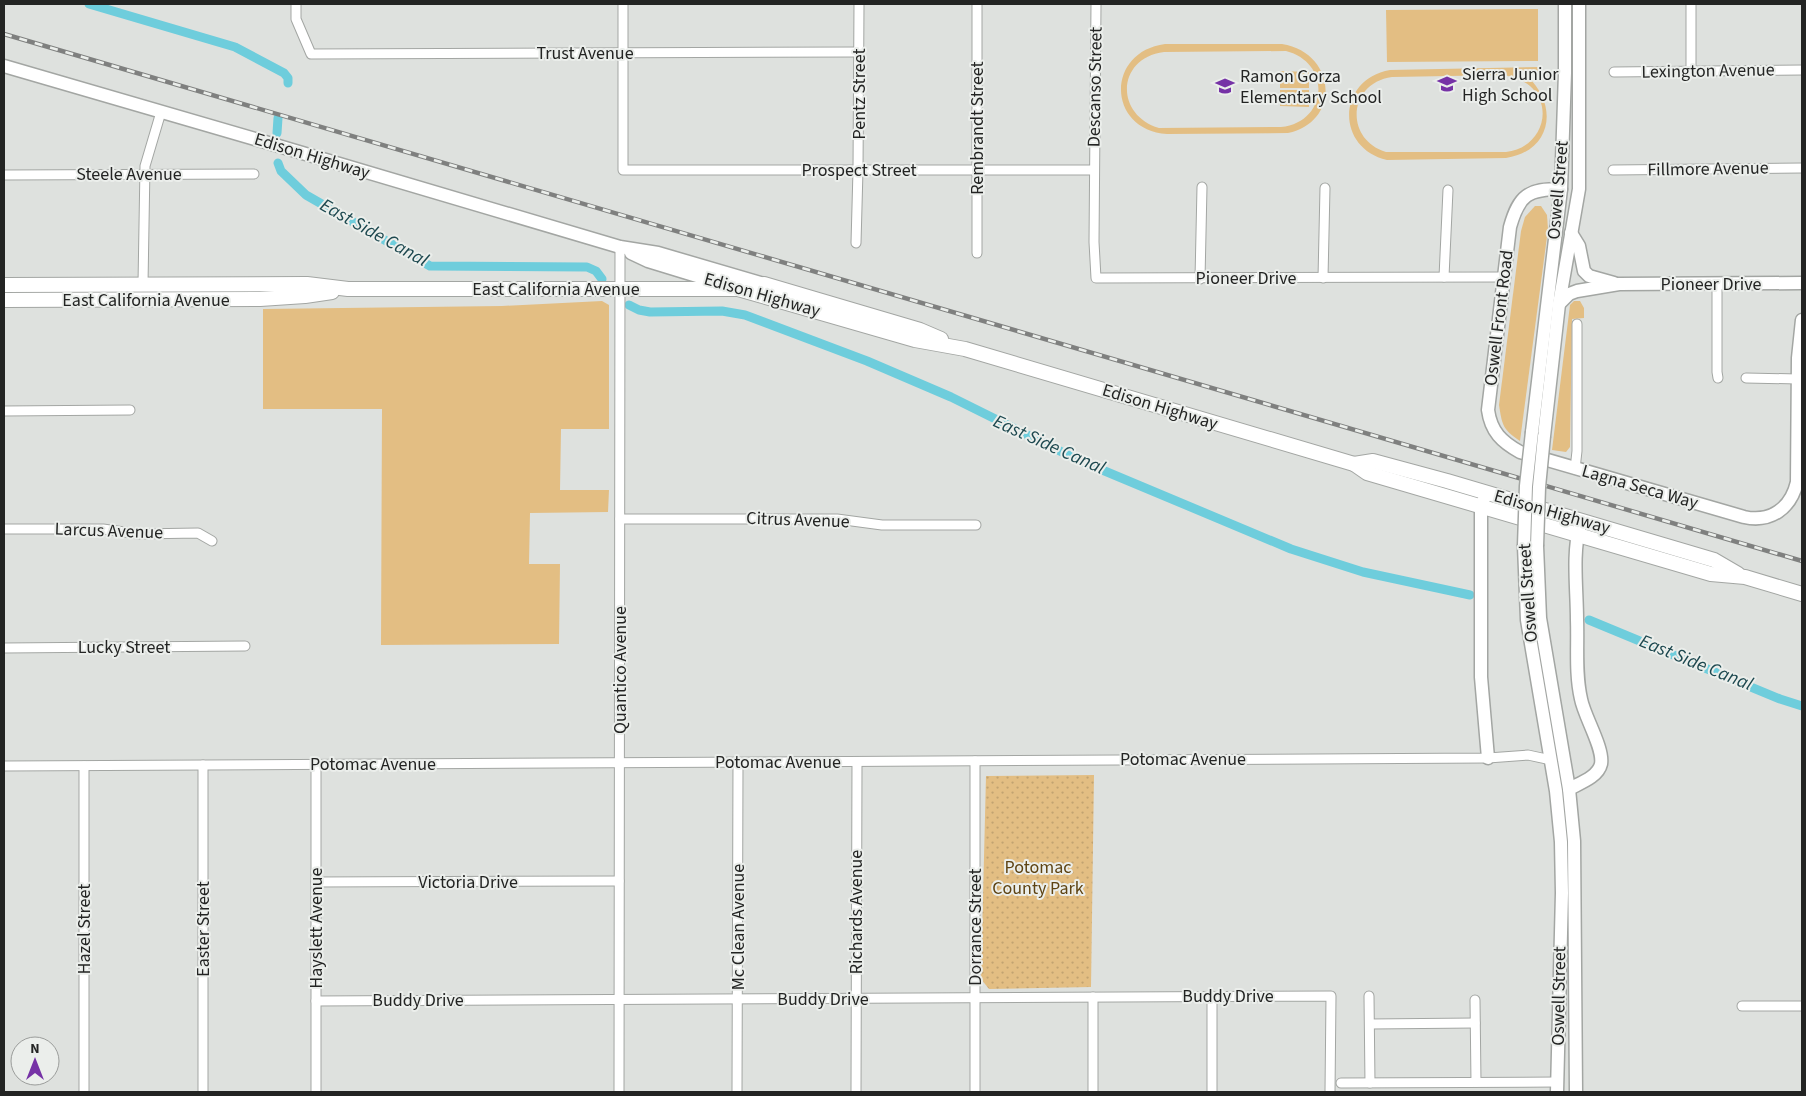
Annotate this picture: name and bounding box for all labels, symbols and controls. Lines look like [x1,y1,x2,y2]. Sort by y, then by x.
street label: Descanso Street [1081,27,1109,147]
street label: Trust Avenue [536,41,634,66]
street label: Pentz Street [847,49,872,139]
street label: Lexington Avenue [1641,57,1775,85]
street label: Rembrandt Street [965,61,990,195]
place label: Sierra Junior High School [1462,62,1559,108]
place label: Ramon Gorza Elementary School [1240,64,1382,110]
school or university icon: Sierra Junior High School [1436,73,1458,95]
school or university icon: Ramon Gorza Elementary School [1214,75,1236,97]
street label: Edison Highway [251,127,373,186]
street label: Oswell Street [1541,140,1575,240]
street label: Fillmore Avenue [1647,155,1769,183]
street label: Prospect Street [801,158,917,183]
street label: Steele Avenue [76,162,182,187]
water label: East Side Canal [315,192,433,274]
street label: Oswell Front Road [1478,249,1520,387]
street label: Edison Highway [701,266,824,324]
street label: Pioneer Drive [1196,266,1297,291]
street label: Pioneer Drive [1661,272,1762,297]
street label: East California Avenue [472,277,640,302]
street label: East California Avenue [62,288,230,313]
street label: Edison Highway [1099,378,1221,437]
water label: East Side Canal [989,408,1110,482]
street label: Lagna Seca Way [1579,458,1702,516]
street label: Edison Highway [1491,483,1614,541]
street label: Citrus Avenue [746,506,850,534]
street label: Larcus Avenue [54,517,164,545]
street label: Oswell Street [1512,543,1544,643]
street label: Quantico Avenue [608,606,633,734]
water label: East Side Canal [1635,628,1757,698]
street label: Lucky Street [78,635,170,660]
street label: Potomac Avenue [1120,747,1246,772]
street label: Potomac Avenue [715,750,841,775]
street label: Potomac Avenue [310,752,436,777]
street label: Richards Avenue [844,850,869,974]
park label: Potomac County Park [992,855,1084,901]
street label: Mc Clean Avenue [726,864,751,990]
street label: Hayslett Avenue [304,867,329,988]
street label: Dorrance Street [963,868,988,986]
street label: Victoria Drive [418,870,518,895]
street label: Easter Street [191,881,216,977]
street label: Hazel Street [72,884,97,974]
street label: Oswell Street [1546,946,1572,1046]
street label: Buddy Drive [1182,984,1274,1009]
street label: Buddy Drive [777,987,869,1012]
street label: Buddy Drive [372,988,464,1013]
north arrow [10,1036,60,1086]
text: N [30,1039,40,1059]

